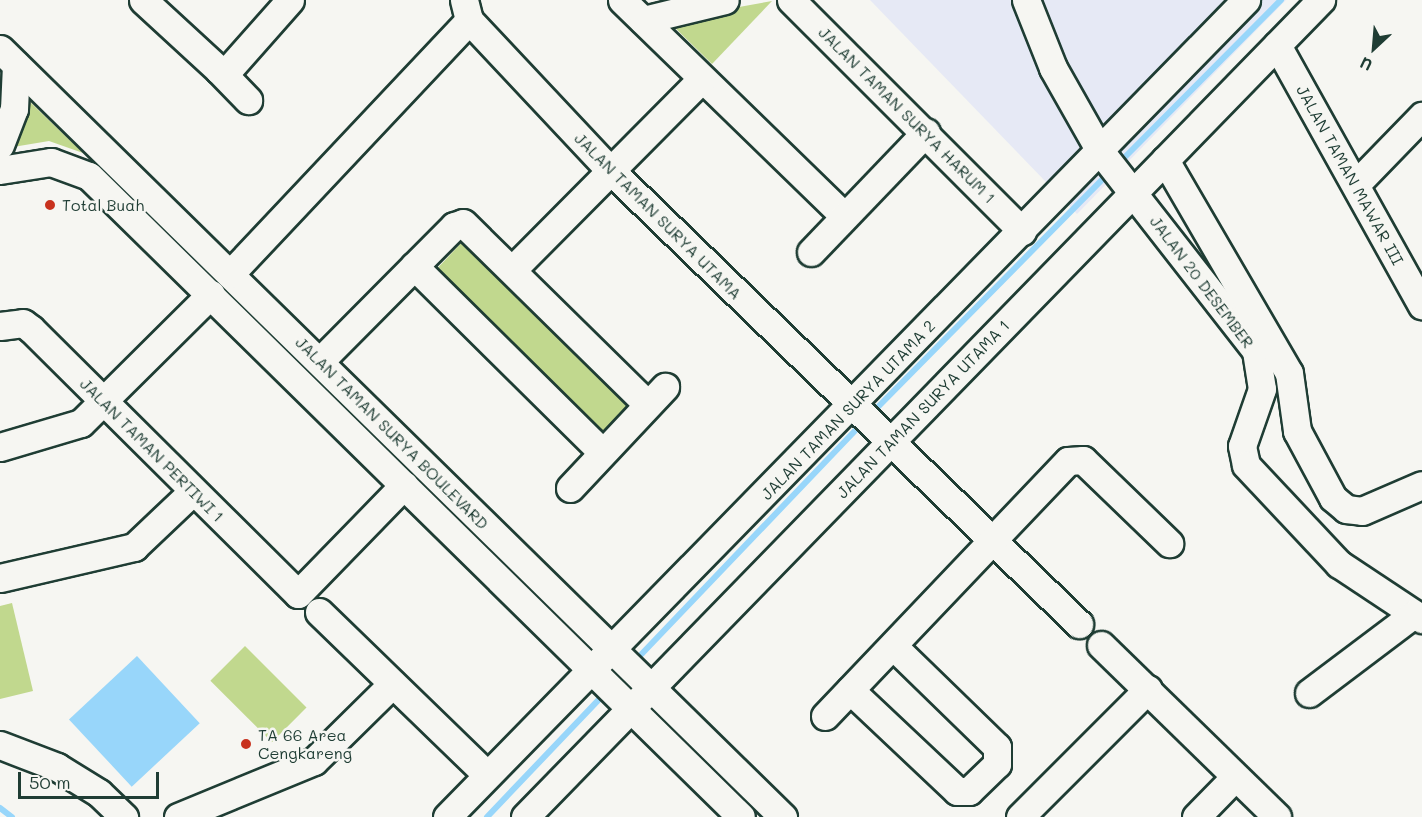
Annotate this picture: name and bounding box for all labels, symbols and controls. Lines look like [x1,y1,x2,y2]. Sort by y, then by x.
north arrow [1344,18,1404,78]
street label: JALAN TAMAN SURYA HARUM 1 [815,23,999,207]
text: U [1356,53,1376,77]
street label: JALAN TAMAN MAWAR III [1293,82,1407,268]
street label: JALAN TAMAN SURYA UTAMA [571,129,745,303]
place label: Total Buah [62,195,144,215]
marker: Total Buah [43,198,57,212]
street label: JALAN 20 DESEMBER [1146,212,1258,352]
street label: JALAN TAMAN SURYA UTAMA 2 [757,316,939,504]
street label: JALAN TAMAN SURYA UTAMA 1 [833,316,1013,502]
street label: JALAN TAMAN SURYA BOULEVARD [292,333,492,533]
street label: JALAN TAMAN PERTIWI 1 [76,374,228,526]
place label: TA 66 Area Cengkareng [258,725,352,763]
marker: TA 66 Area Cengkareng [239,737,253,751]
scale bar [21,760,162,798]
text: 50 m [29,770,71,794]

